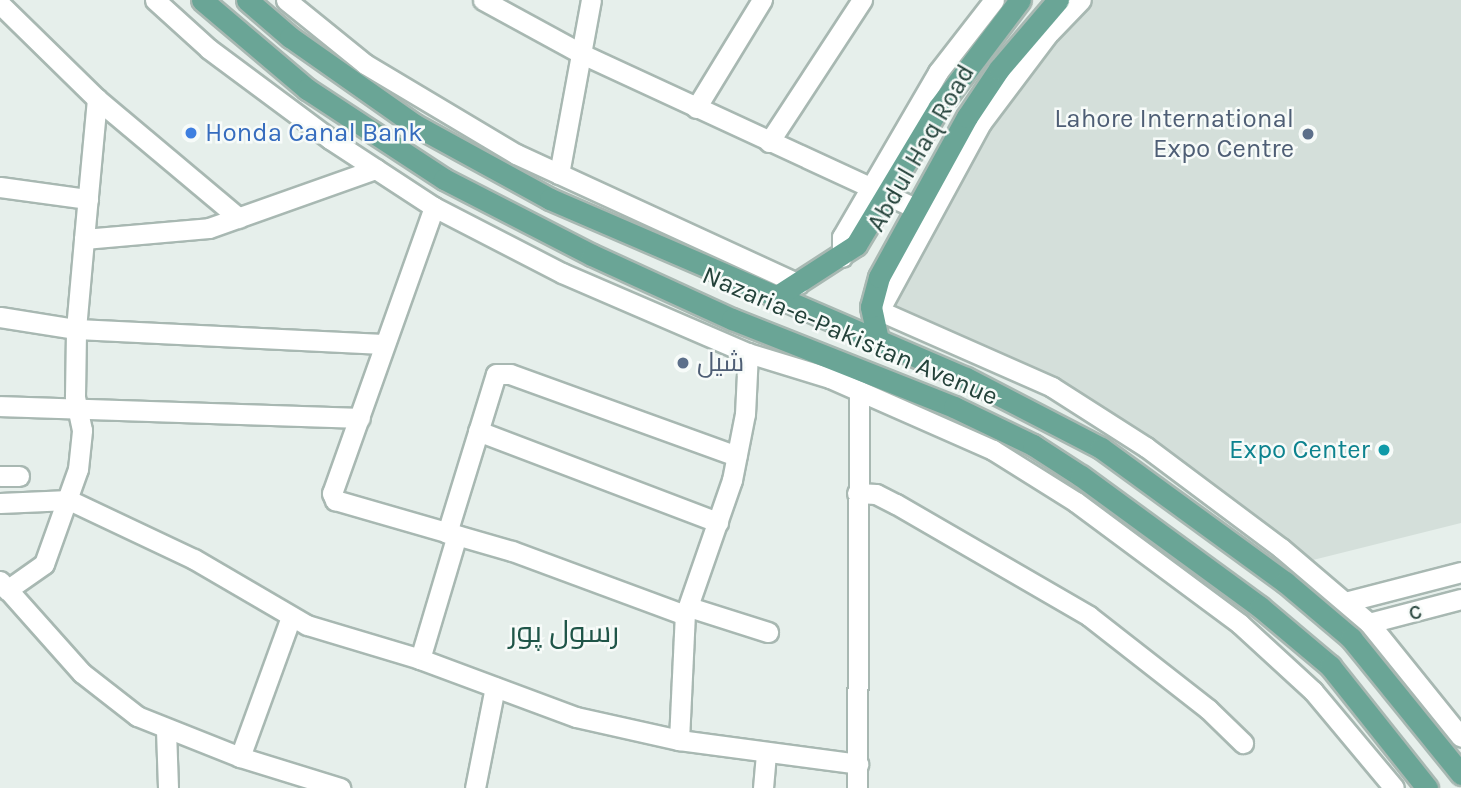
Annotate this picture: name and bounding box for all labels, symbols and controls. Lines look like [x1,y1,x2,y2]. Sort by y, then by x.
street label: Abdul Haq Road [861,59,981,237]
place label: Lahore International Expo Centre [1054,103,1294,164]
place label: Honda Canal Bank [205,117,423,149]
marker: Honda Canal Bank [183,125,199,141]
marker: Lahore International Expo Centre [1300,126,1316,142]
street label: Nazaria-e-Pakistan Avenue [698,260,1002,412]
place label: شیل [697,347,744,379]
marker: شیل [675,355,691,371]
place label: Expo Center [1229,434,1370,466]
marker: Expo Center [1376,442,1392,458]
street label: c [1404,594,1426,628]
district label: رسول پور [509,614,619,650]

